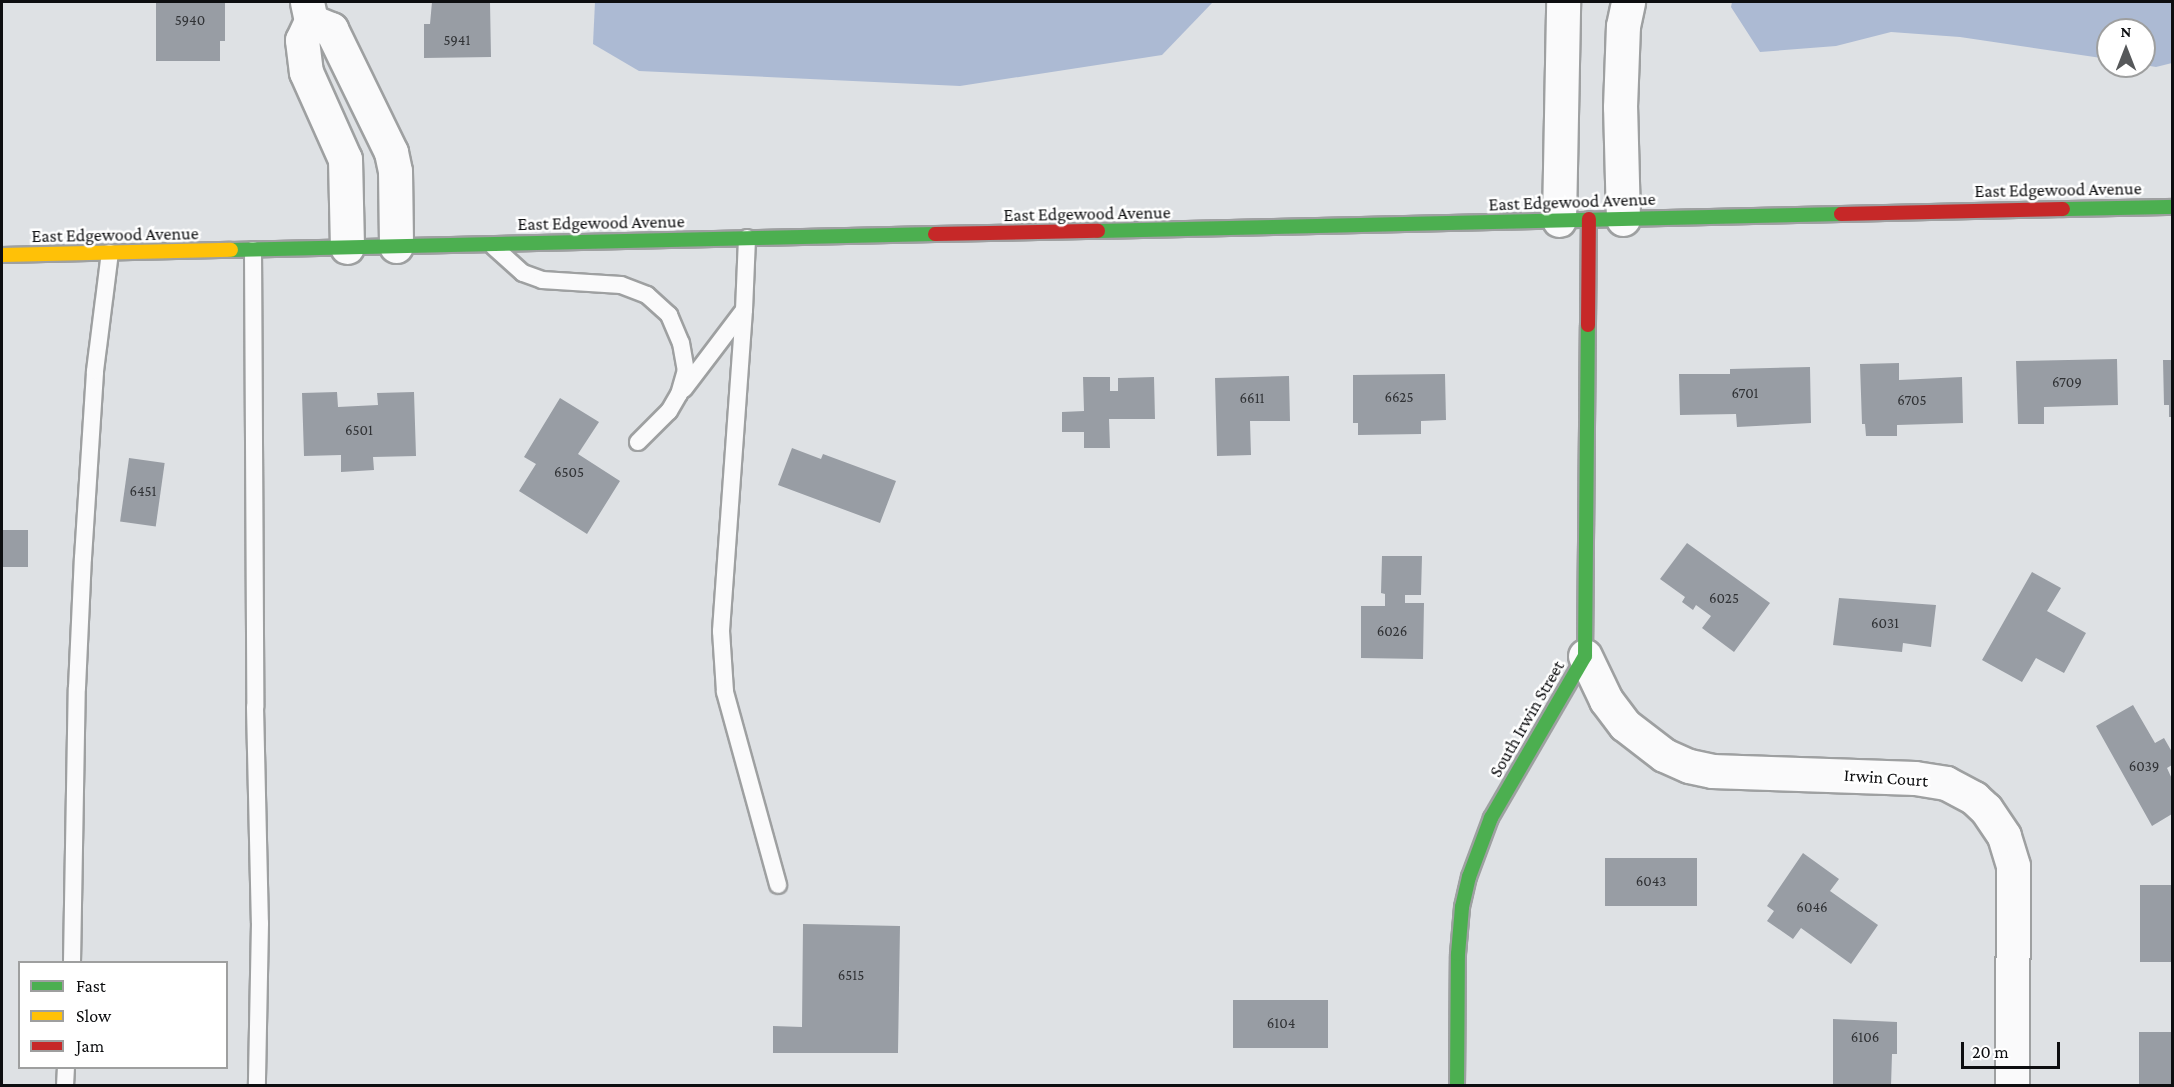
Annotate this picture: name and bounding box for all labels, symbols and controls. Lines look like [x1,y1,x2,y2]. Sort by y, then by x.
house number: 5940 [175,12,205,30]
north arrow [2096,18,2156,78]
text: N [2121,23,2131,40]
house number: 5941 [444,32,470,50]
street label: East Edgewood Avenue [1974,178,2142,202]
street label: East Edgewood Avenue [1488,188,1656,216]
street label: East Edgewood Avenue [1003,202,1171,226]
street label: East Edgewood Avenue [517,211,685,235]
street label: East Edgewood Avenue [31,223,199,247]
house number: 6709 [2052,374,2082,392]
house number: 6701 [1731,385,1759,403]
house number: 6625 [1384,389,1414,407]
house number: 6611 [1239,390,1265,408]
house number: 6705 [1897,392,1927,410]
house number: 6501 [345,422,373,440]
house number: 6505 [554,464,584,482]
house number: 6451 [129,483,157,501]
house number: 6025 [1709,590,1739,608]
house number: 6031 [1871,615,1899,633]
house number: 6026 [1377,623,1407,641]
street label: South Irwin Street [1485,657,1569,781]
house number: 6039 [2129,758,2159,776]
street label: Irwin Court [1843,764,1929,792]
house number: 6043 [1636,873,1666,891]
house number: 6046 [1796,899,1828,917]
legend [18,961,228,1069]
house number: 6515 [838,967,864,985]
text: Fast [76,976,106,996]
text: Slow [76,1006,111,1026]
house number: 6104 [1267,1015,1295,1033]
house number: 6106 [1851,1029,1879,1047]
scale bar [1964,1030,2063,1068]
text: Jam [76,1036,104,1056]
text: 20 m [1972,1042,2009,1062]

